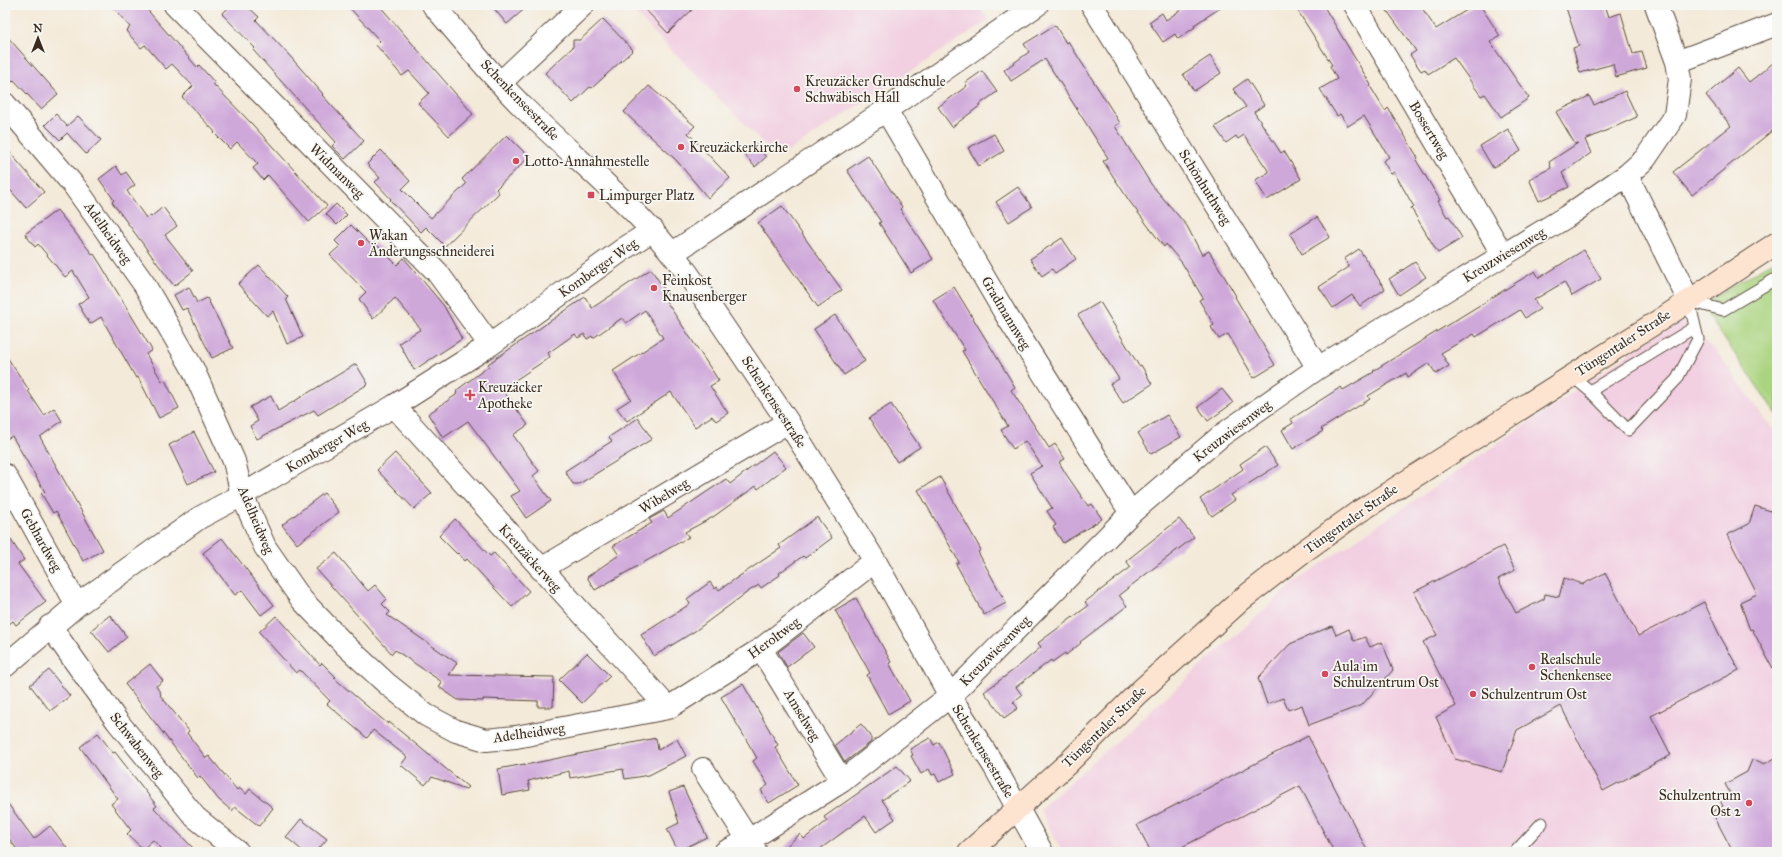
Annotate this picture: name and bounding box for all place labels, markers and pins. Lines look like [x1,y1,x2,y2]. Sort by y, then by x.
place label: Kreuzäcker Grundschule Schwäbisch Hall [805,73,946,106]
marker: Kreuzäcker Grundschule Schwäbisch Hall [792,84,802,94]
place label: Kreuzäckerkirche [689,139,788,156]
marker: Kreuzäckerkirche [676,142,686,152]
place label: Lotto-Annahmestelle [524,153,650,170]
marker: Lotto-Annahmestelle [511,156,521,166]
place label: Limpurger Platz [599,187,695,204]
marker: Limpurger Platz [586,190,596,200]
place label: Wakan Änderungsschneiderei [368,227,495,260]
marker: Wakan Änderungsschneiderei [356,238,366,248]
place label: Feinkost Knausenberger [662,272,748,305]
marker: Feinkost Knausenberger [649,283,659,293]
place label: Kreuzäcker Apotheke [477,379,543,412]
marker: Kreuzäcker Apotheke [465,390,475,400]
place label: Realschule Schenkensee [1540,651,1612,684]
place label: Aula im Schulzentrum Ost [1332,658,1439,691]
marker: Realschule Schenkensee [1527,662,1537,672]
marker: Aula im Schulzentrum Ost [1320,669,1330,679]
place label: Schulzentrum Ost [1481,686,1587,703]
marker: Schulzentrum Ost [1468,689,1478,699]
place label: Schulzentrum Ost 2 [1659,787,1741,820]
marker: Schulzentrum Ost 2 [1744,798,1754,808]

